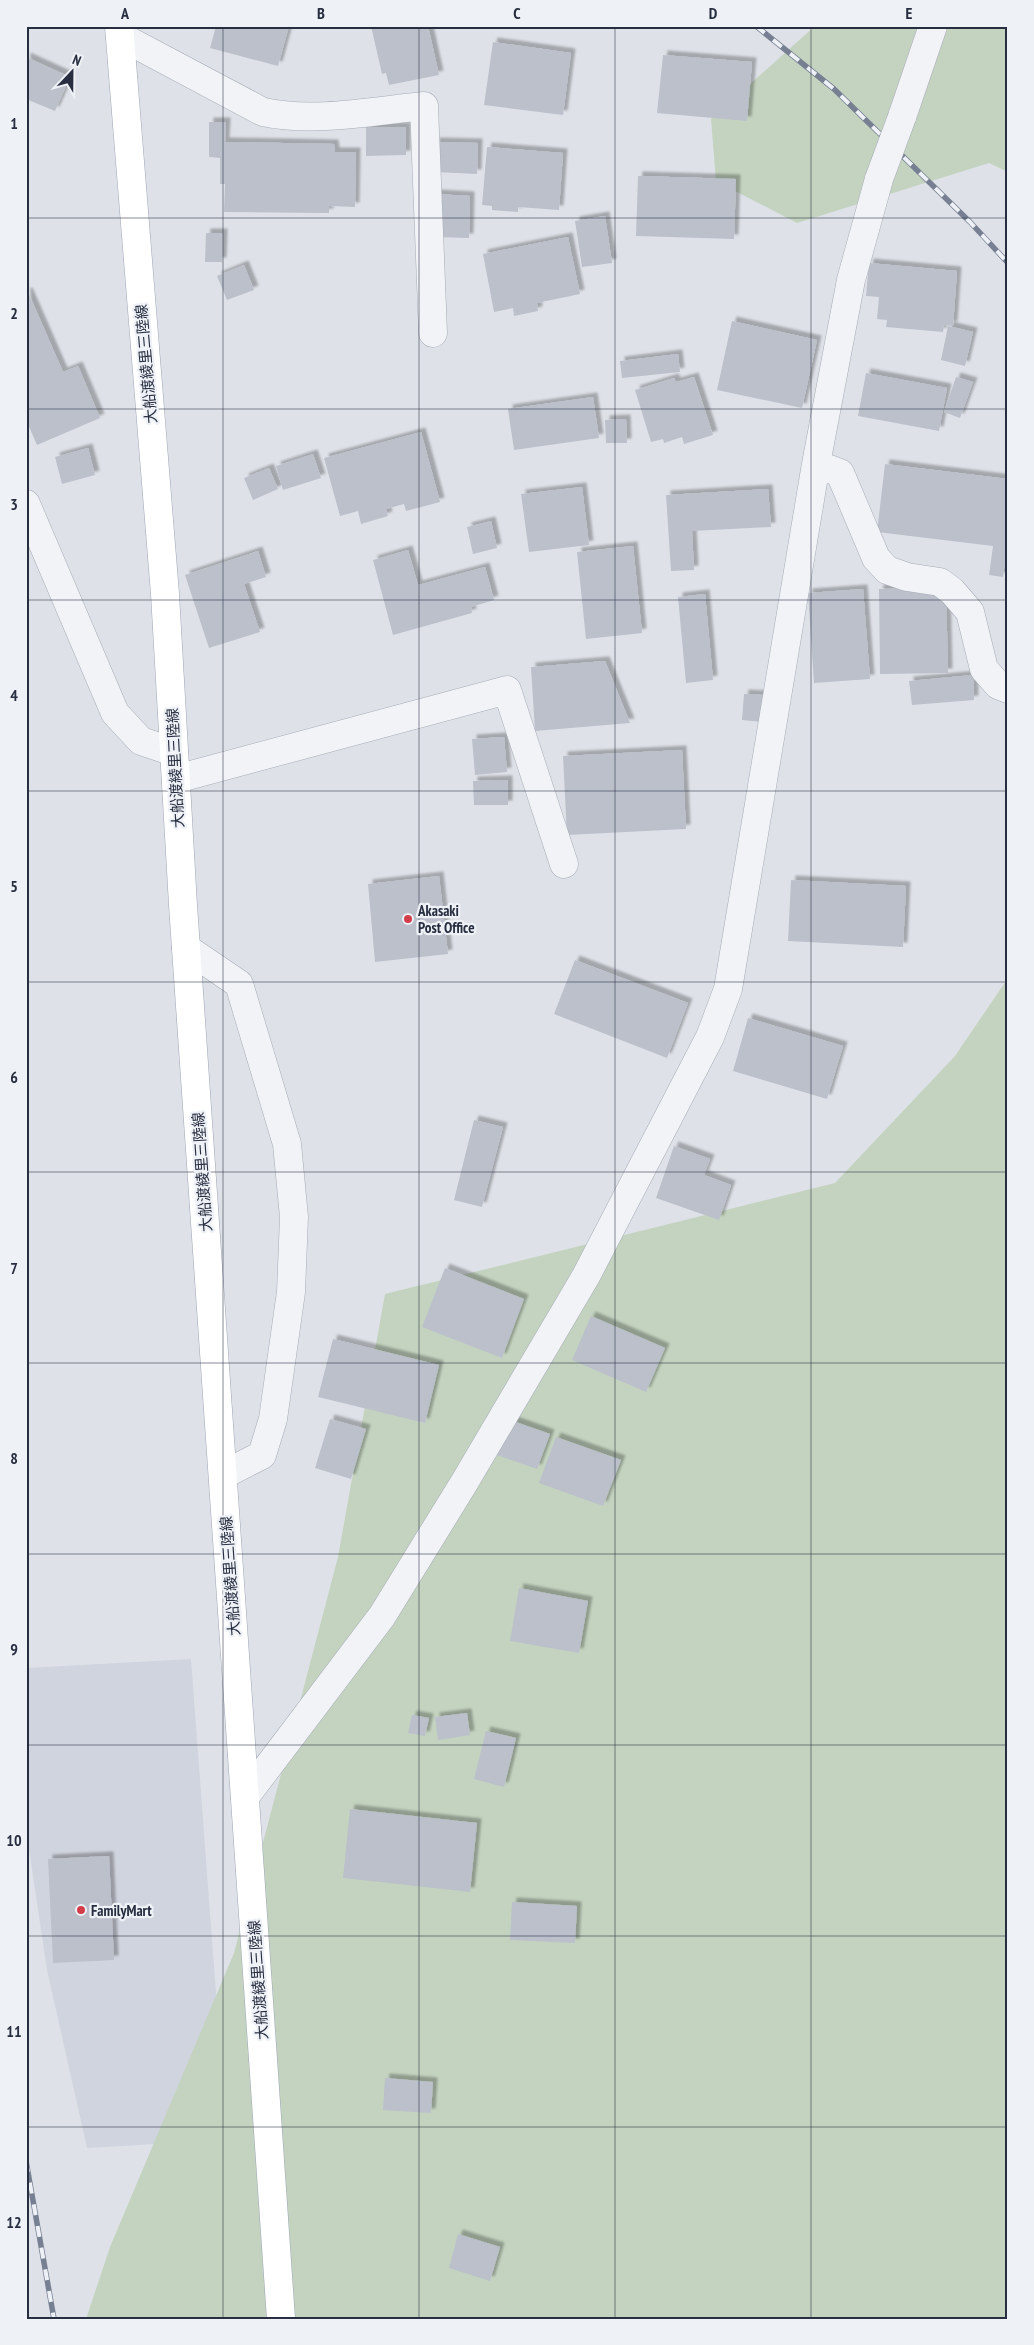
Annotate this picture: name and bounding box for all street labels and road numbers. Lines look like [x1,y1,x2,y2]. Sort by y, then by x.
street label: 大船渡綾里三陸線 [131,303,161,425]
street label: 大船渡綾里三陸線 [162,708,188,828]
street label: 大船渡綾里三陸線 [188,1111,216,1233]
street label: 大船渡綾里三陸線 [216,1515,244,1637]
street label: 大船渡綾里三陸線 [244,1919,272,2041]

